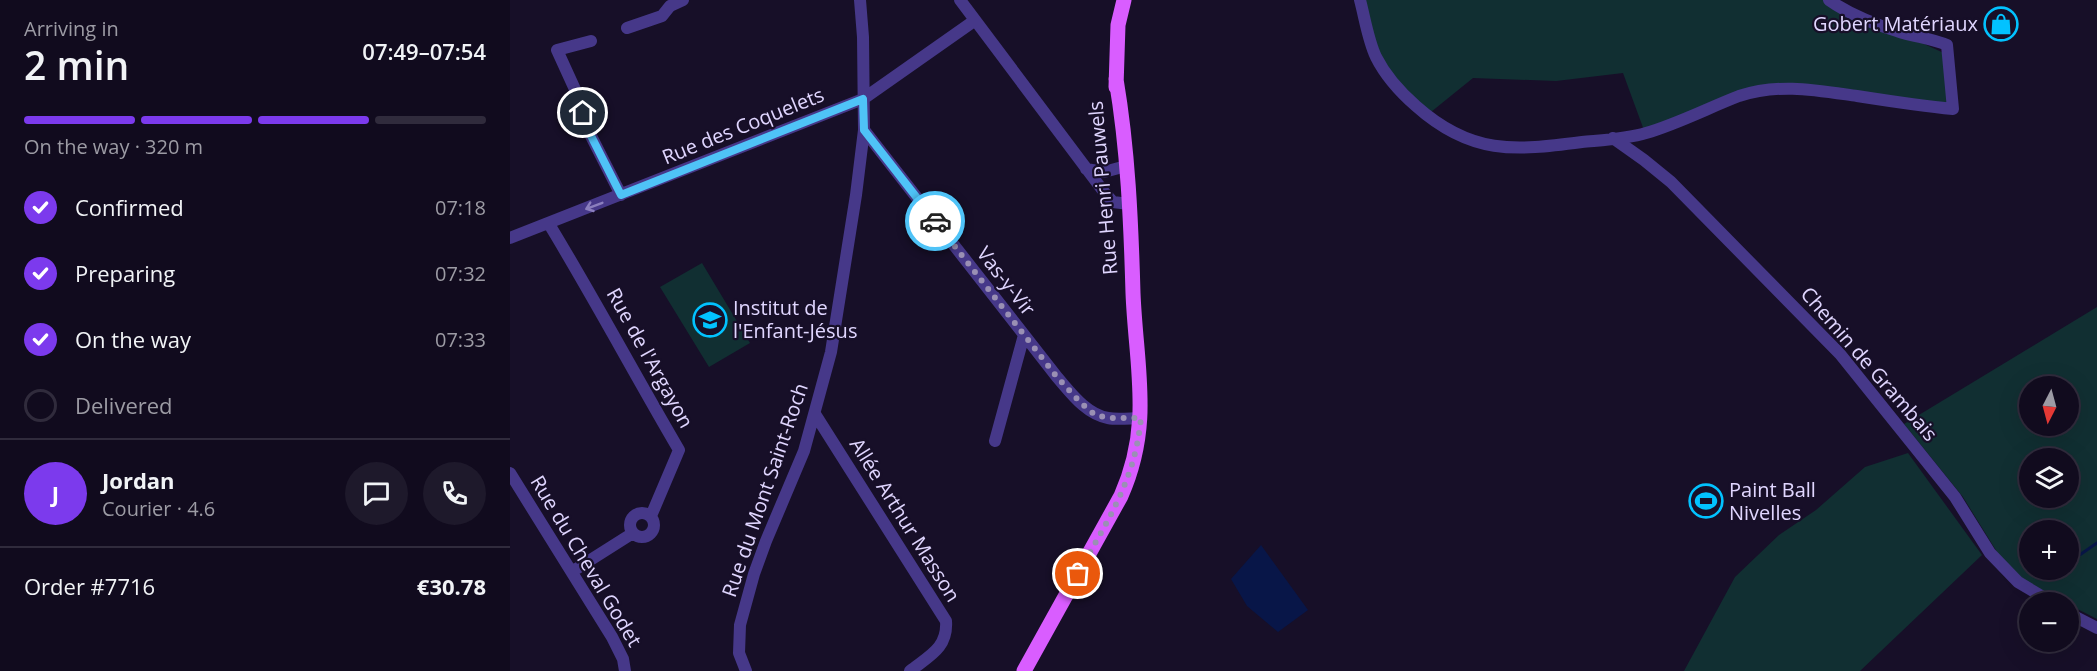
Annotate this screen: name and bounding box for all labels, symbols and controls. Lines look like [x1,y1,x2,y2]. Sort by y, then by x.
shop icon: Gobert Matériaux [1983,6,2019,42]
place label: Gobert Matériaux [1813,10,1979,37]
text: Arriving in [24,15,119,42]
text: 07:49–07:54 [362,36,486,66]
text: 2 min [24,38,129,91]
street label: Rue des Coquelets [658,81,828,170]
pin [557,87,608,138]
icon: home [566,96,599,129]
street label: Rue Henri Pauwels [1081,100,1124,276]
text: On the way · 320 m [24,133,203,160]
icon: check [24,191,57,224]
courier [905,191,965,251]
text: Confirmed [75,192,184,222]
text: 07:18 [435,194,486,221]
one-way arrow [585,201,604,212]
icon: car [919,205,952,238]
street label: Vas-y-Vir [971,241,1042,321]
icon: check [24,257,57,290]
text: Preparing [75,258,175,288]
text: 07:32 [435,260,486,287]
street label: Chemin de Grambais [1795,281,1944,447]
street label: Rue de l'Argayon [601,283,700,433]
place label: Institut de l'Enfant-Jésus [733,294,857,344]
school or university icon: Institut de l'Enfant-Jésus [692,302,728,338]
icon: check [24,323,57,356]
text: On the way [75,324,191,354]
text: 07:33 [435,326,486,353]
north arrow [2019,376,2079,436]
map controls [2019,376,2079,652]
street label: Rue du Mont Saint-Roch [715,379,814,600]
text: Delivered [75,390,173,420]
street label: Allée Arthur Masson [844,433,967,607]
button: layers [2019,448,2079,508]
button: chat [345,462,408,525]
button: phone [423,462,486,525]
text: Jordan [102,465,175,495]
street label: Rue du Cheval Godet [525,470,648,651]
place label: Paint Ball Nivelles [1729,476,1816,526]
text: J [52,478,59,508]
sports icon: Paint Ball Nivelles [1688,483,1724,519]
text: Courier · 4.6 [102,495,215,522]
button: + [2019,520,2079,580]
pin [1052,548,1103,599]
icon: bag [1061,557,1094,590]
text: Order #7716 [24,571,155,601]
text: €30.78 [417,571,486,601]
button: − [2019,592,2079,652]

